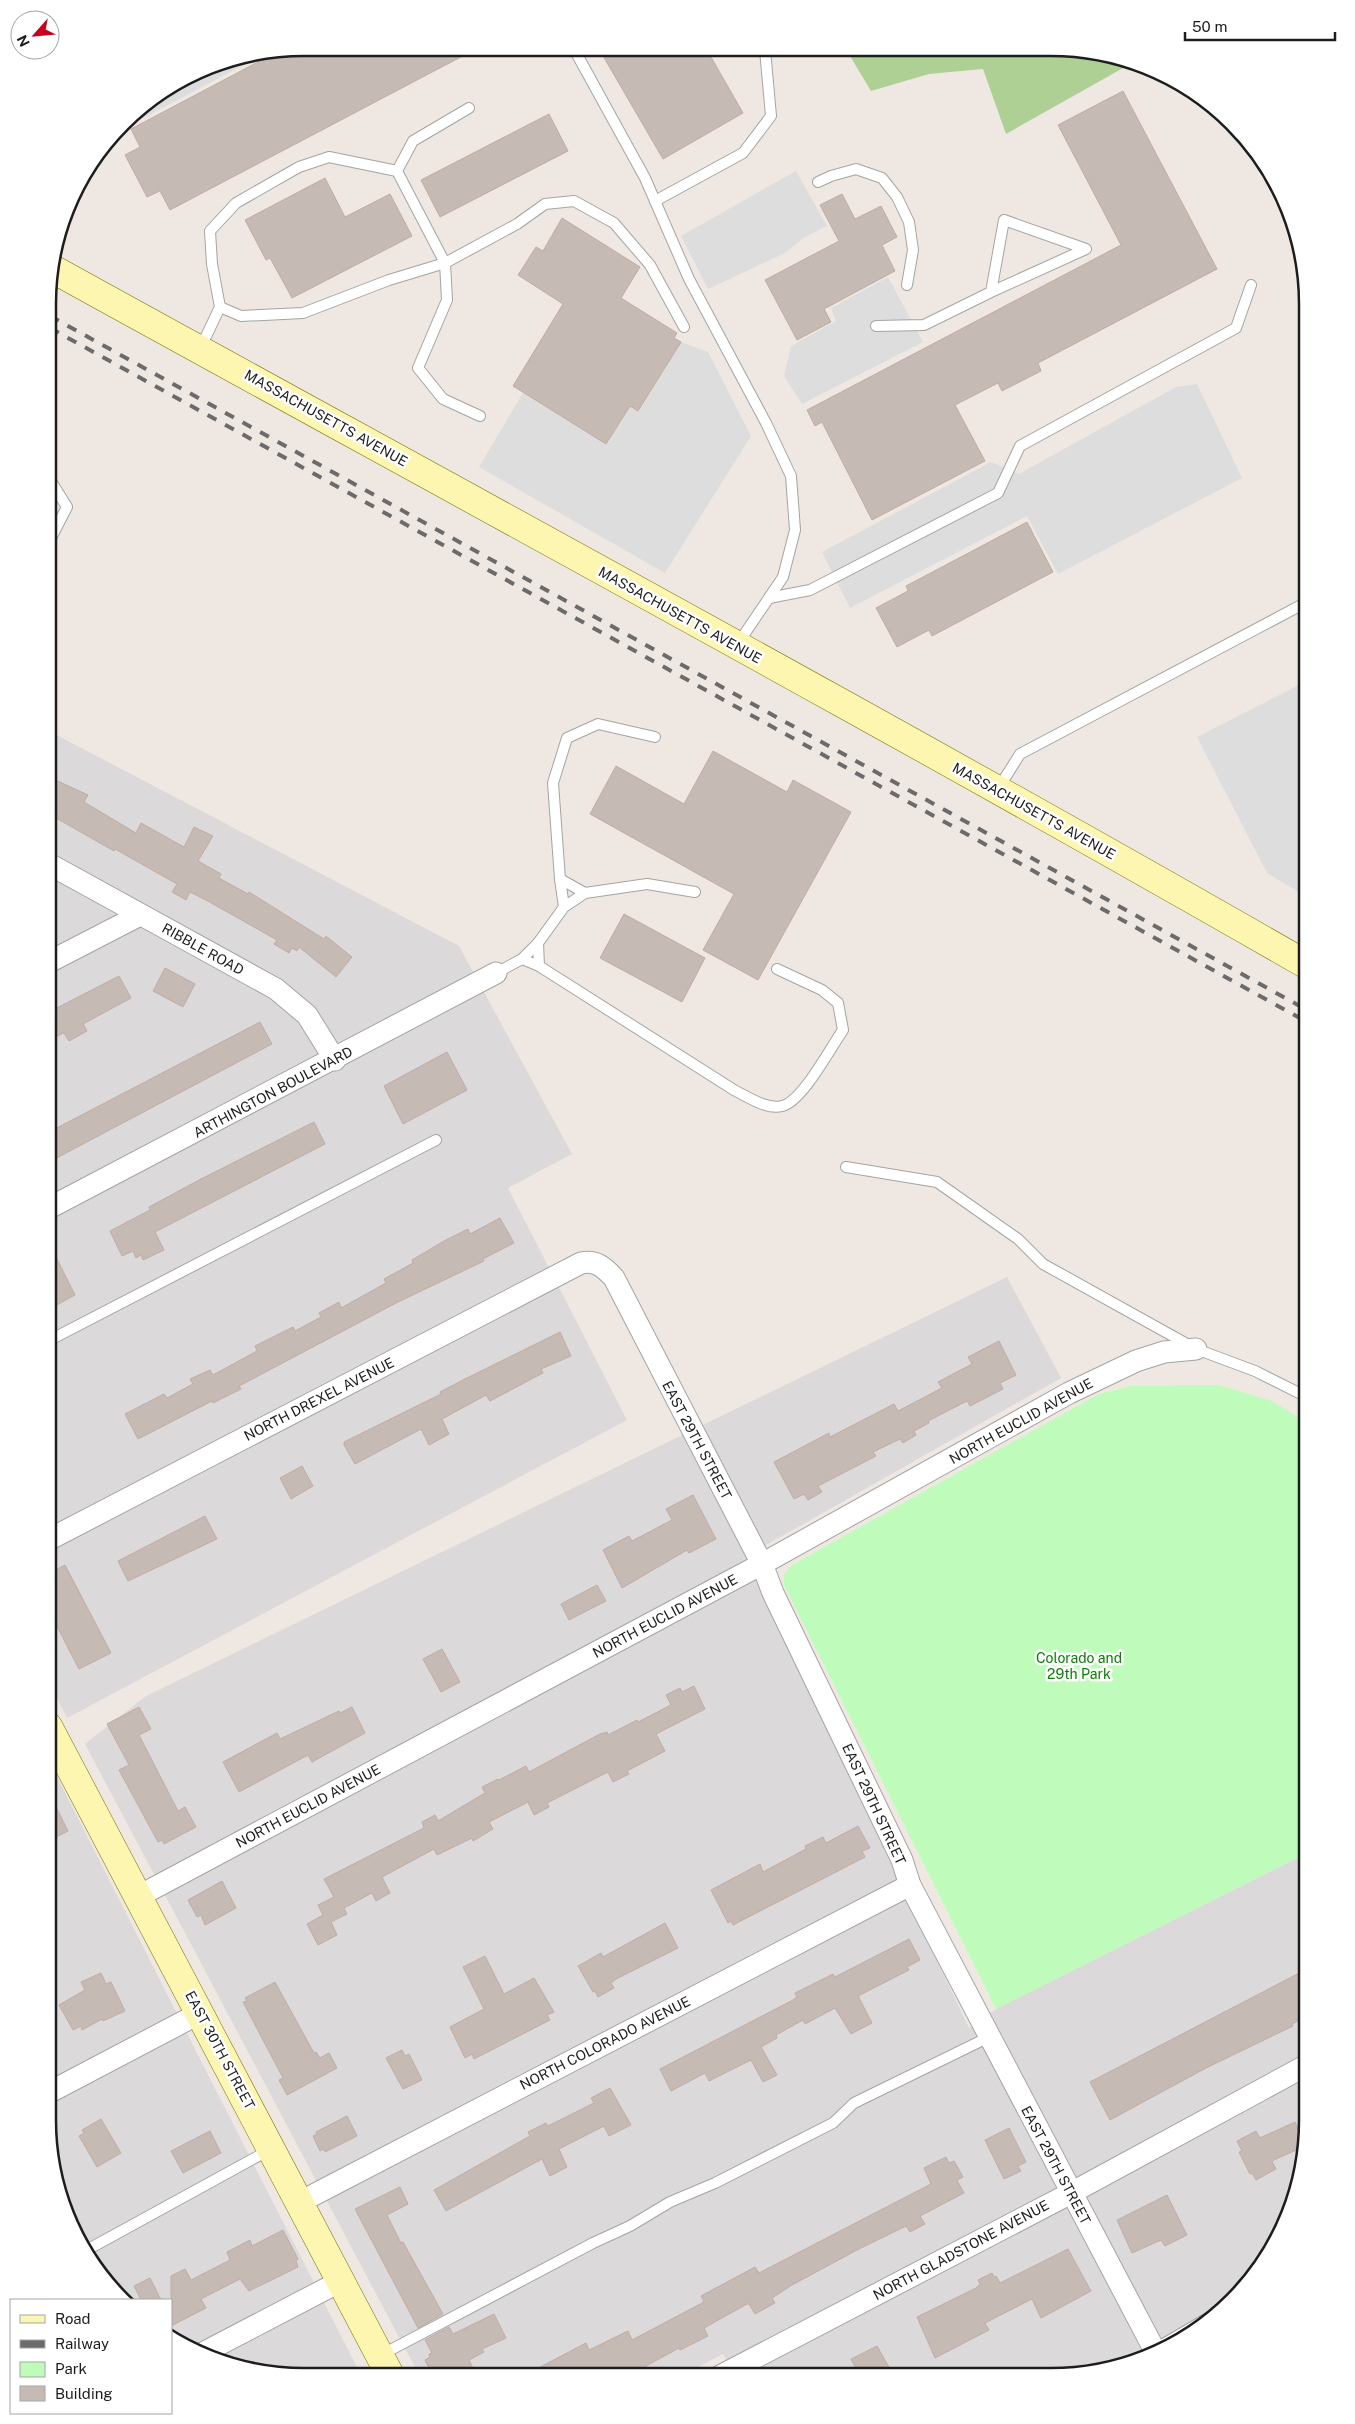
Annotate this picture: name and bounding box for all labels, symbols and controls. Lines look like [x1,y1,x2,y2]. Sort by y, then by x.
north arrow [10,10,60,60]
scale bar [1185,10,1335,42]
text: 50 m [1192,18,1227,35]
text: N [14,32,33,49]
street label: MASSACHUSETTS AVENUE [242,366,410,470]
street label: MASSACHUSETTS AVENUE [596,563,764,667]
street label: MASSACHUSETTS AVENUE [950,759,1118,863]
street label: RIBBLE ROAD [159,920,247,978]
street label: ARTHINGTON BOULEVARD [191,1043,355,1141]
street label: NORTH DREXEL AVENUE [241,1354,397,1444]
street label: NORTH EUCLID AVENUE [947,1375,1095,1467]
street label: EAST 29TH STREET [659,1378,735,1502]
street label: NORTH EUCLID AVENUE [590,1571,740,1661]
park label: Colorado and 29th Park [1036,1650,1122,1682]
street label: EAST 29TH STREET [839,1741,909,1867]
street label: NORTH EUCLID AVENUE [233,1761,383,1851]
street label: EAST 30TH STREET [182,1988,258,2112]
street label: NORTH COLORADO AVENUE [517,1993,693,2093]
street label: EAST 29TH STREET [1018,2103,1094,2227]
street label: NORTH GLADSTONE AVENUE [870,2197,1052,2303]
legend [10,2299,172,2414]
text: Road [55,2310,91,2327]
text: Railway [55,2335,109,2352]
text: Park [55,2360,87,2377]
text: Building [55,2385,113,2402]

